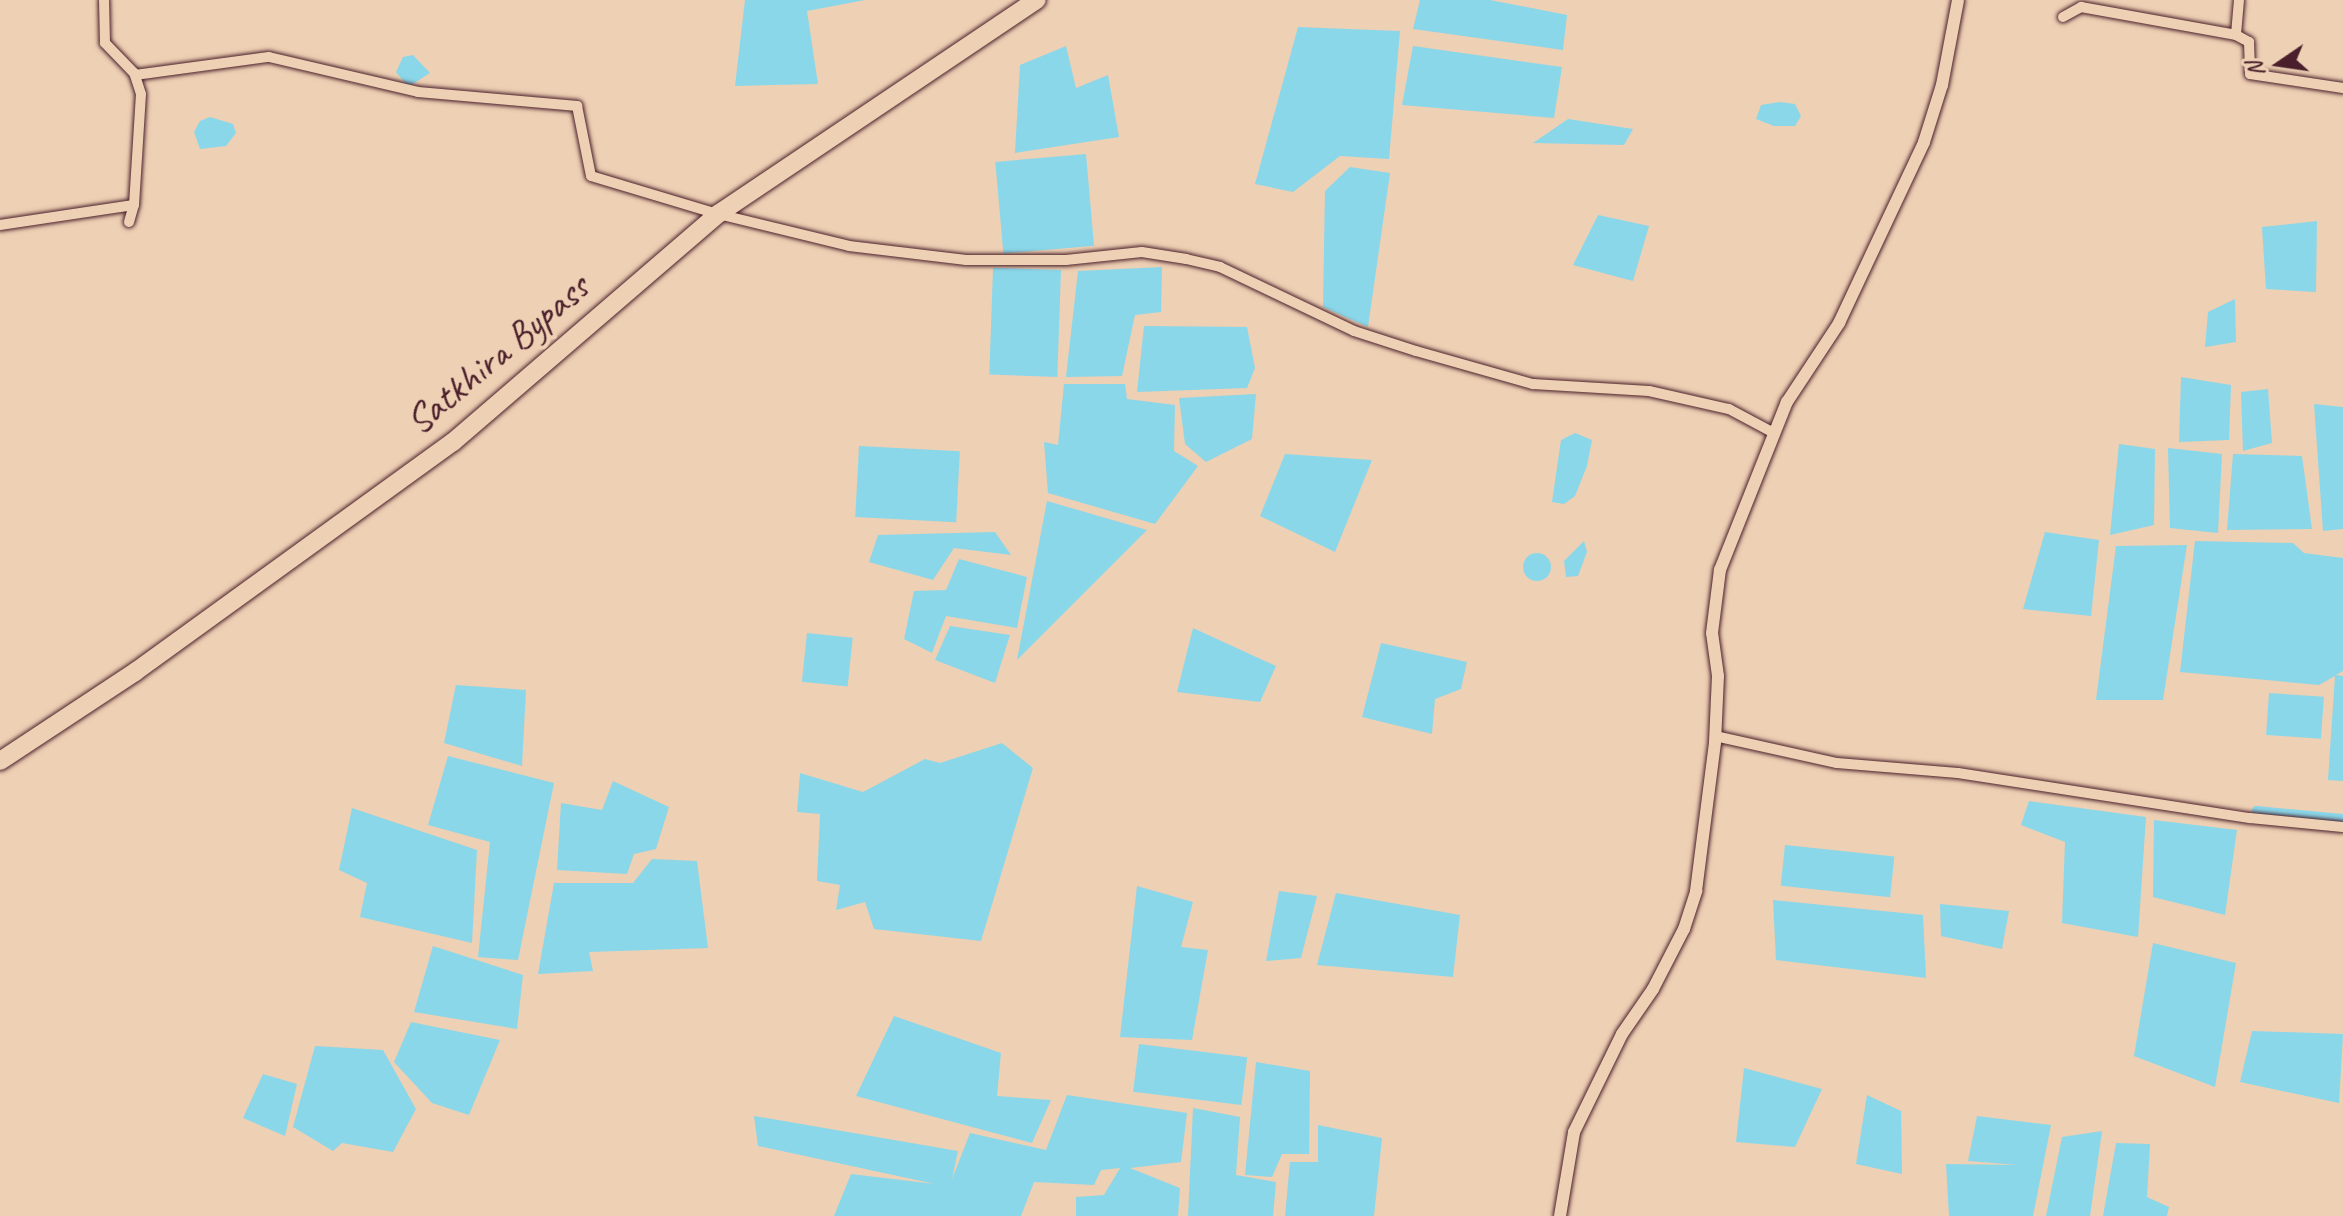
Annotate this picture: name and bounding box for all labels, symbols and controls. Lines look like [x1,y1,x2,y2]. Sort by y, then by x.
north arrow [2239,24,2319,104]
text: N [2240,60,2271,79]
street label: Satkhira Bypass [395,263,599,445]

